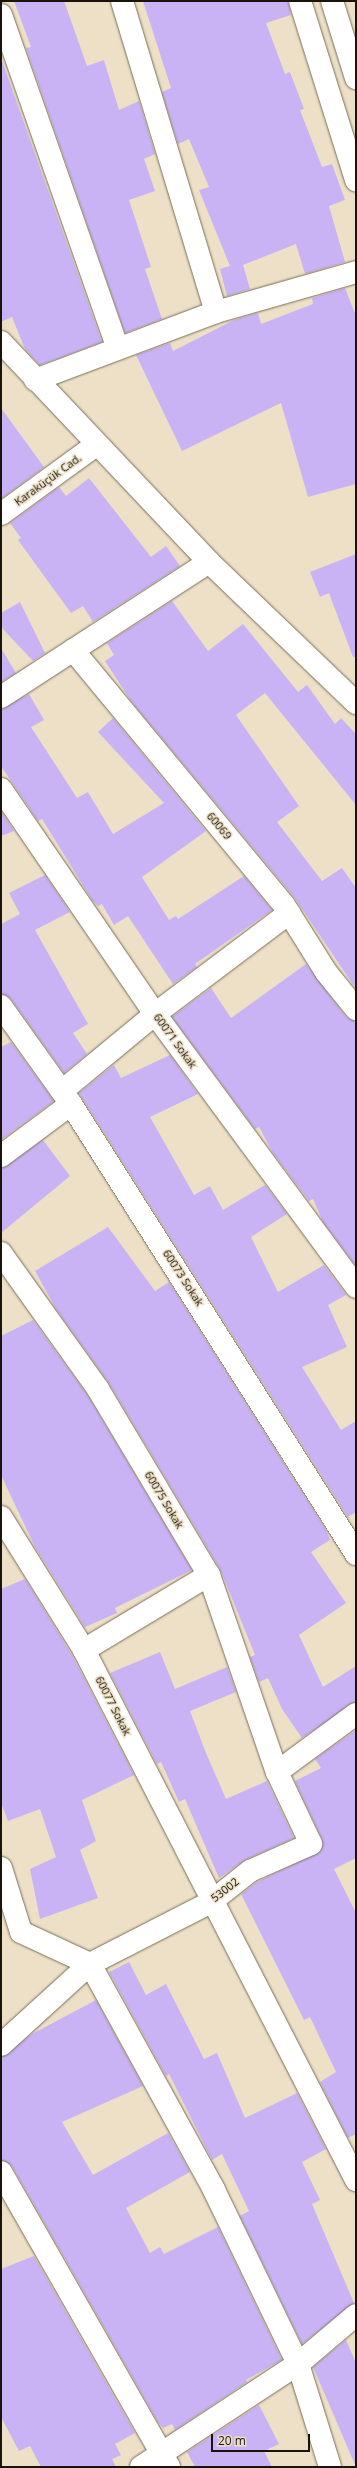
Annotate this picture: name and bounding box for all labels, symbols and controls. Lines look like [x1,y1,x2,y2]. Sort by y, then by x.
street label: Karaküçük Cad. [12,451,84,509]
street label: 60069 [204,810,234,842]
street label: 60071 Sokak [151,1011,199,1071]
street label: 60073 Sokak [160,1247,206,1309]
street label: 60075 Sokak [142,1469,186,1531]
street label: 60077 Sokak [92,1674,134,1738]
street label: 53002 [209,1875,241,1905]
scale bar [213,2426,312,2452]
text: 20 m [218,2432,246,2449]

